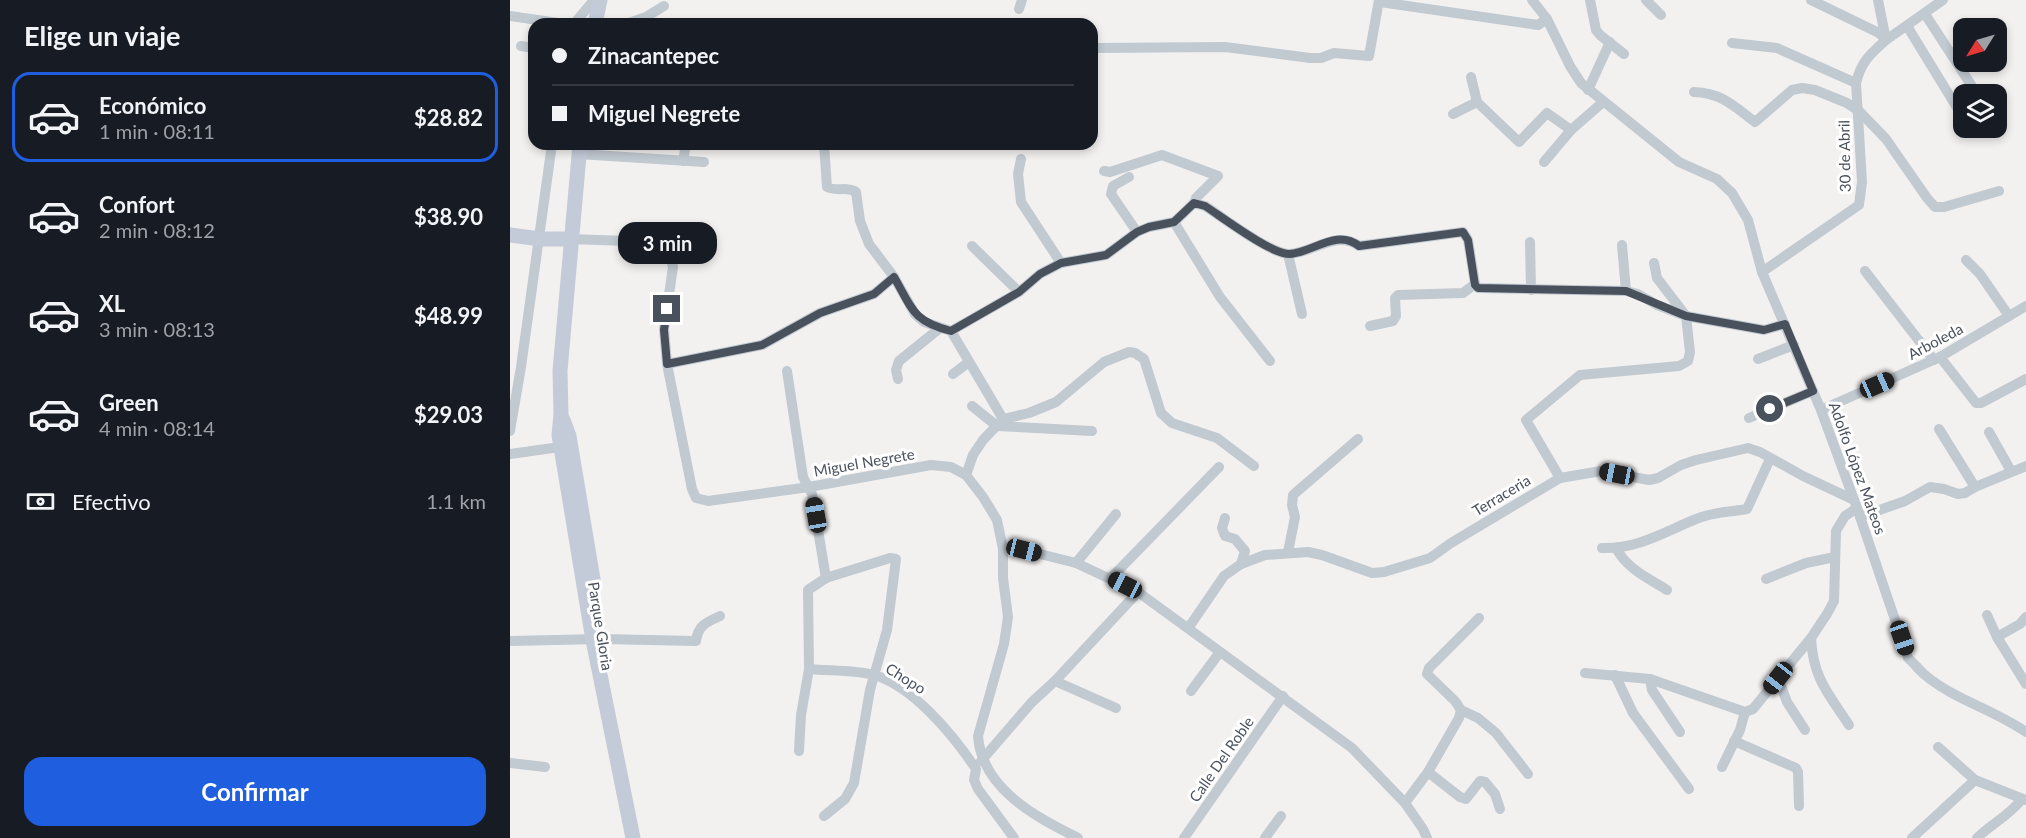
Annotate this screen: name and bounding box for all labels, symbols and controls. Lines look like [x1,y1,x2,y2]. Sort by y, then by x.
north arrow [1953,18,2007,72]
map controls [1953,18,2007,138]
text: Elige un viaje [24,19,181,52]
text: Zinacantepec [588,42,719,69]
button: layers [1953,84,2007,138]
icon: car [27,90,81,144]
text: Económico [99,92,206,119]
text: Miguel Negrete [588,100,740,127]
text: $28.82 [414,104,483,131]
text: 1 min · 08:11 [99,119,215,143]
street label: 30 de Abril [1834,120,1854,192]
icon: car [27,189,81,243]
text: Confort [99,191,175,218]
text: $38.90 [414,203,483,230]
text: 2 min · 08:12 [99,218,215,242]
callout: 3 min [618,222,717,264]
text: 3 min [643,231,692,255]
icon: car [27,288,81,342]
text: XL [99,290,125,317]
route end [653,295,680,322]
text: $48.99 [414,302,483,329]
text: 3 min · 08:13 [99,317,215,341]
street label: Arboleda [1904,319,1966,363]
car [1857,369,1897,401]
icon: car [27,387,81,441]
text: Green [99,389,159,416]
route start [1756,395,1783,422]
street label: Adolfo López Mateos [1826,399,1890,537]
text: $29.03 [414,401,483,428]
text: 4 min · 08:14 [99,416,215,440]
street label: Miguel Negrete [812,444,916,480]
car [1598,462,1636,486]
street label: Terraceria [1469,471,1533,519]
icon: cash [24,485,57,518]
text: Efectivo [72,488,151,515]
text: 1.1 km [426,489,486,513]
car [804,496,828,534]
car [1004,537,1044,563]
car [1105,569,1145,601]
street label: Parque Gloria [585,580,617,672]
car [1888,618,1916,658]
car [1760,658,1796,698]
street label: Chopo [883,659,929,697]
street label: Calle Del Roble [1185,713,1257,805]
button: Confirmar [24,757,486,826]

